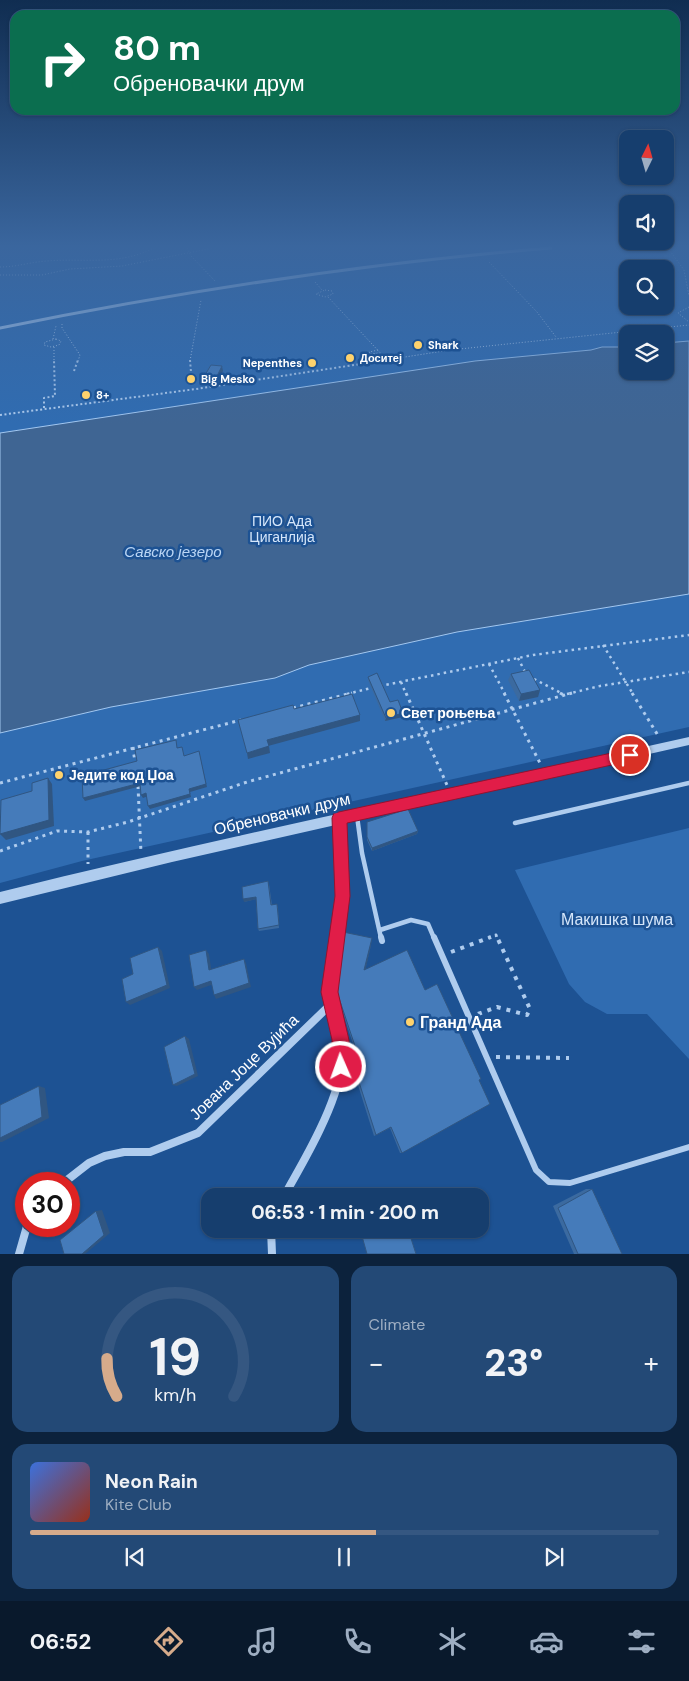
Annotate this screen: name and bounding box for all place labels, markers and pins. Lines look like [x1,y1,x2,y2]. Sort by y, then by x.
place label: Shark [428,338,459,352]
marker: Shark [412,339,424,351]
place label: Доситеј [360,351,402,365]
marker: Доситеј [344,352,356,364]
place label: Nepenthes [243,356,302,370]
marker: Nepenthes [306,357,318,369]
place label: Big Mesko [201,372,255,386]
marker: Big Mesko [185,373,197,385]
place label: 8+ [96,388,109,402]
marker: 8+ [80,389,92,401]
place label: Свет роњења [401,704,496,722]
marker: Свет роњења [385,707,397,719]
pin [609,734,651,776]
place label: Једите код Џоа [69,766,174,784]
marker: Једите код Џоа [53,769,65,781]
place label: Гранд Ада [420,1012,501,1033]
marker: Гранд Ада [404,1016,416,1028]

